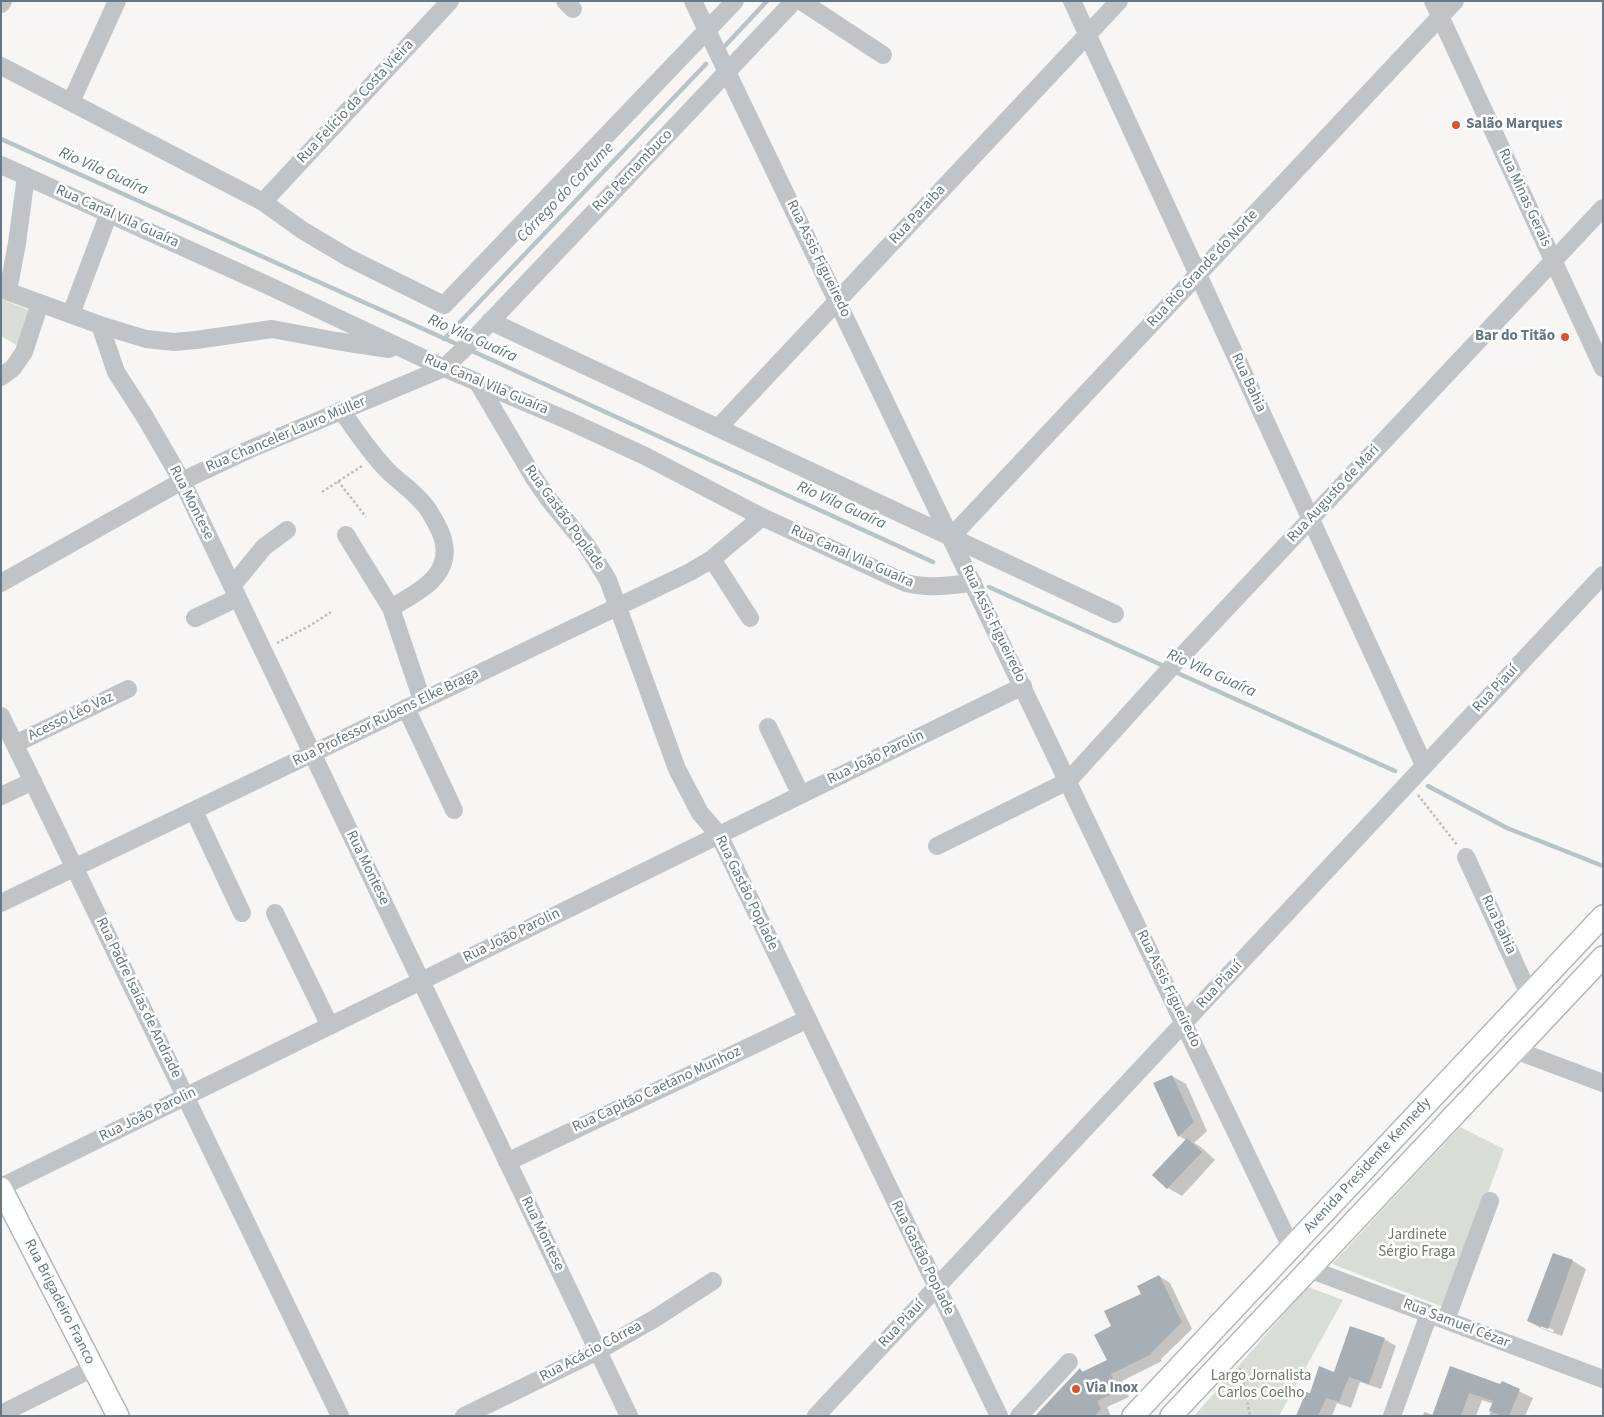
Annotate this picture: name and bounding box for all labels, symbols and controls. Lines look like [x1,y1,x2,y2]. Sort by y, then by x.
street label: Rua Felício da Costa Vieira [294,36,418,168]
place label: Salão Marques [1466,116,1562,134]
marker: Salão Marques [1450,119,1462,131]
street label: Rua Pernambuco [589,126,677,216]
water label: Córrego do Cortume [513,139,619,247]
water label: Rio Vila Guaíra [55,144,151,200]
street label: Rua Minas Gerais [1493,146,1555,250]
street label: Rua Canal Vila Guaíra [53,182,181,252]
street label: Rua Paraíba [886,182,950,248]
street label: Rua Assis Figueiredo [782,197,854,321]
street label: Rua Rio Grande do Norte [1144,207,1262,331]
water label: Rio Vila Guaíra [424,311,520,367]
place label: Bar do Titão [1475,328,1555,346]
marker: Bar do Titão [1559,331,1571,343]
street label: Rua Canal Vila Guaíra [421,351,551,419]
street label: Rua Bahia [1227,351,1269,415]
street label: Rua Chanceler Lauro Müller [203,393,369,477]
street label: Rua Augusto de Mari [1284,441,1384,547]
street label: Rua Gastão Poplade [520,462,608,574]
street label: Rua Montese [165,463,217,543]
water label: Rio Vila Guaíra [793,478,889,534]
street label: Rua Canal Vila Guaíra [788,522,916,592]
street label: Rua Assis Figueiredo [957,562,1029,686]
water label: Rio Vila Guaíra [1163,646,1259,702]
street label: Rua Piauí [1469,661,1523,717]
street label: Rua Professor Rubens Elke Braga [290,665,482,771]
street label: Acesso Léo Vaz [25,689,117,745]
street label: Rua João Parolin [825,727,927,789]
street label: Rua Montese [341,828,393,908]
street label: Rua Gastão Poplade [710,833,782,953]
street label: Rua Bahia [1477,893,1519,957]
street label: Rua João Parolin [461,905,563,967]
street label: Rua Padre Isaías de Andrade [91,915,185,1081]
street label: Rua Assis Figueiredo [1132,927,1204,1051]
street label: Rua Piauí [1193,957,1247,1013]
street label: Rua Capitão Caetano Munhoz [570,1043,744,1137]
street label: Rua João Parolin [97,1084,199,1146]
street label: Avenida Presidente Kennedy [1301,1095,1435,1237]
street label: Rua Montese [516,1194,568,1274]
street label: Rua Gastão Poplade [886,1198,958,1318]
park label: Jardinete Sérgio Fraga [1378,1227,1456,1262]
street label: Rua Brigadeiro Franco [20,1236,98,1368]
street label: Rua Samuel Cézar [1400,1295,1512,1353]
street label: Rua Piauí [875,1296,929,1352]
street label: Rua Acácio Côrrea [537,1318,645,1386]
park label: Largo Jornalista Carlos Coelho [1211,1368,1311,1403]
place label: Via Inox [1086,1380,1138,1398]
marker: Via Inox [1070,1383,1082,1395]

